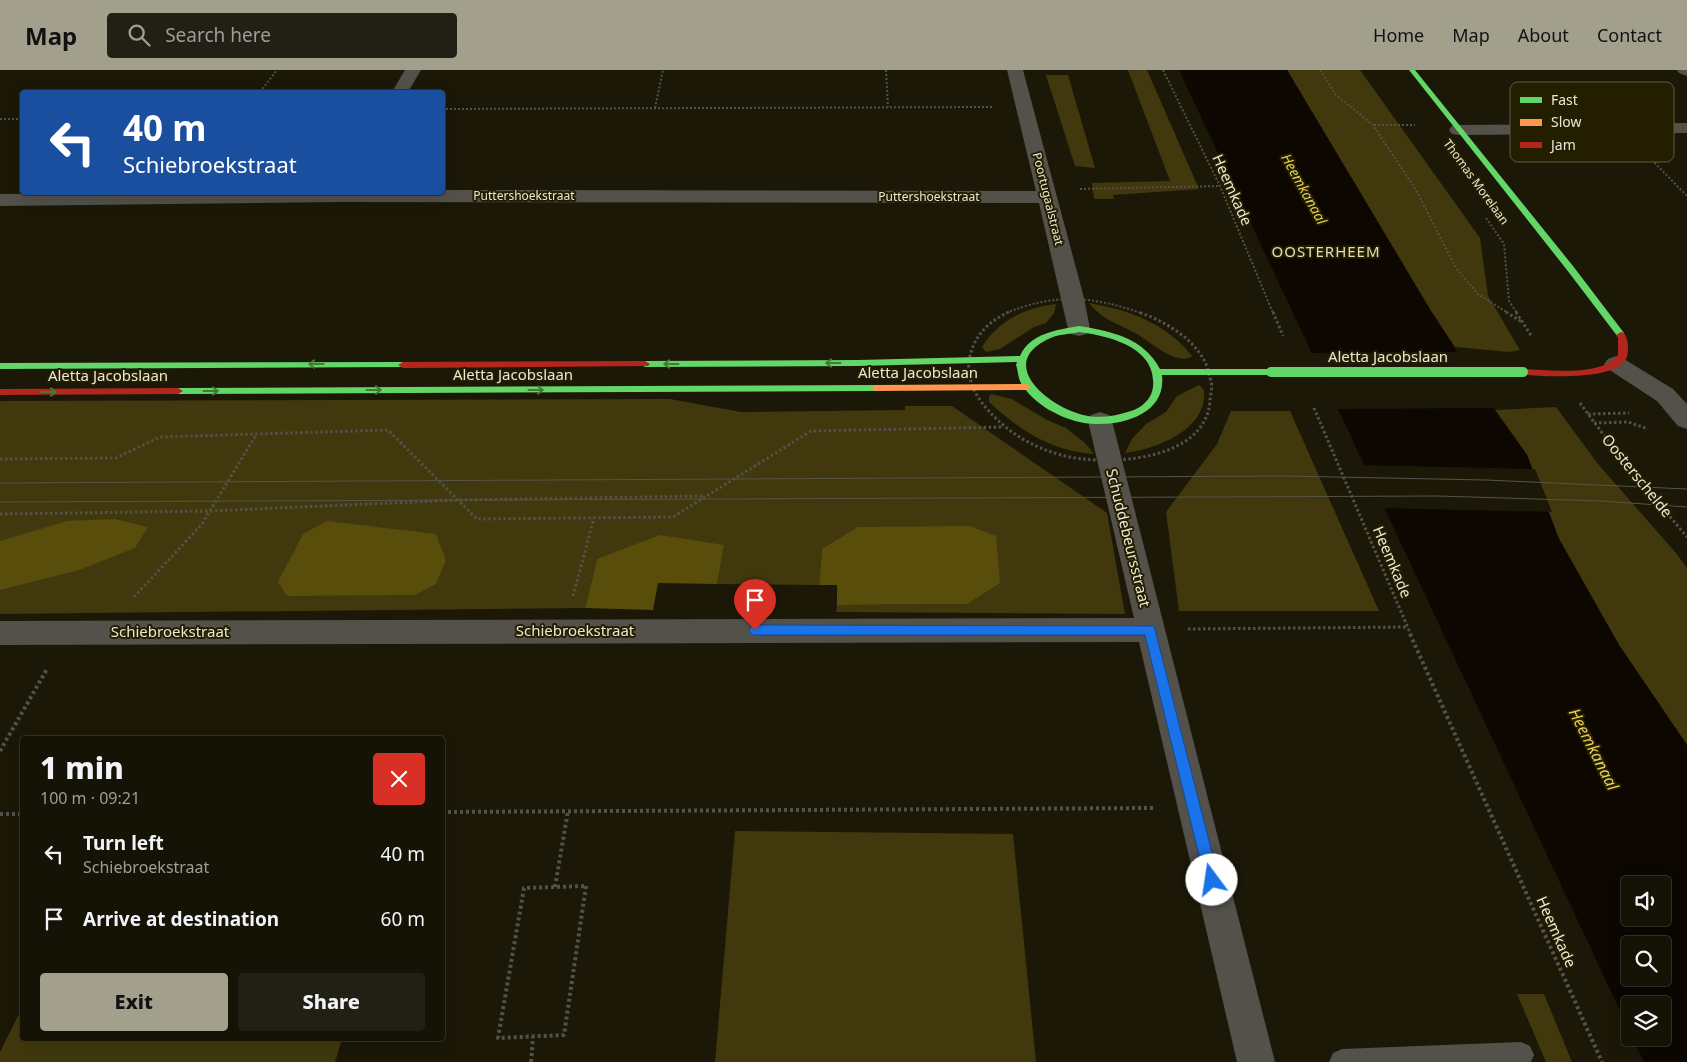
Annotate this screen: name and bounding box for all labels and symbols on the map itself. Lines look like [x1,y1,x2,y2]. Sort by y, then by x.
legend [1510,82,1674,162]
text: Fast [1551,90,1578,109]
text: Slow [1551,112,1582,131]
text: Jam [1549,135,1576,154]
street label: Thomas Morelaan [1440,136,1513,228]
water label: Heemkanaal [1277,150,1332,228]
street label: Poortugaalstraat [1029,151,1068,248]
street label: Heemkade [1208,151,1258,228]
street label: Puttershoekstraat [473,187,575,204]
street label: Puttershoekstraat [878,188,980,205]
district label: OOSTERHEEM [1271,241,1381,261]
street label: Aletta Jacobslaan [1328,346,1448,366]
one-way arrow [825,358,842,368]
one-way arrow [308,359,324,369]
one-way arrow [663,359,679,369]
street label: Aletta Jacobslaan [858,362,978,382]
street label: Aletta Jacobslaan [453,364,573,384]
street label: Aletta Jacobslaan [48,365,168,385]
one-way arrow [365,385,381,395]
one-way arrow [528,385,544,395]
one-way arrow [202,386,219,396]
one-way arrow [40,387,56,397]
street label: Oosterschelde [1598,430,1678,521]
street label: Schuddebeursstraat [1102,466,1156,610]
street label: Heemkade [1369,523,1417,601]
pin [734,579,776,630]
street label: Schiebroekstraat [516,620,635,640]
street label: Schiebroekstraat [111,621,230,641]
water label: Heemkanaal [1564,704,1624,795]
position arrow [1185,853,1237,905]
street label: Heemkade [1532,893,1582,970]

